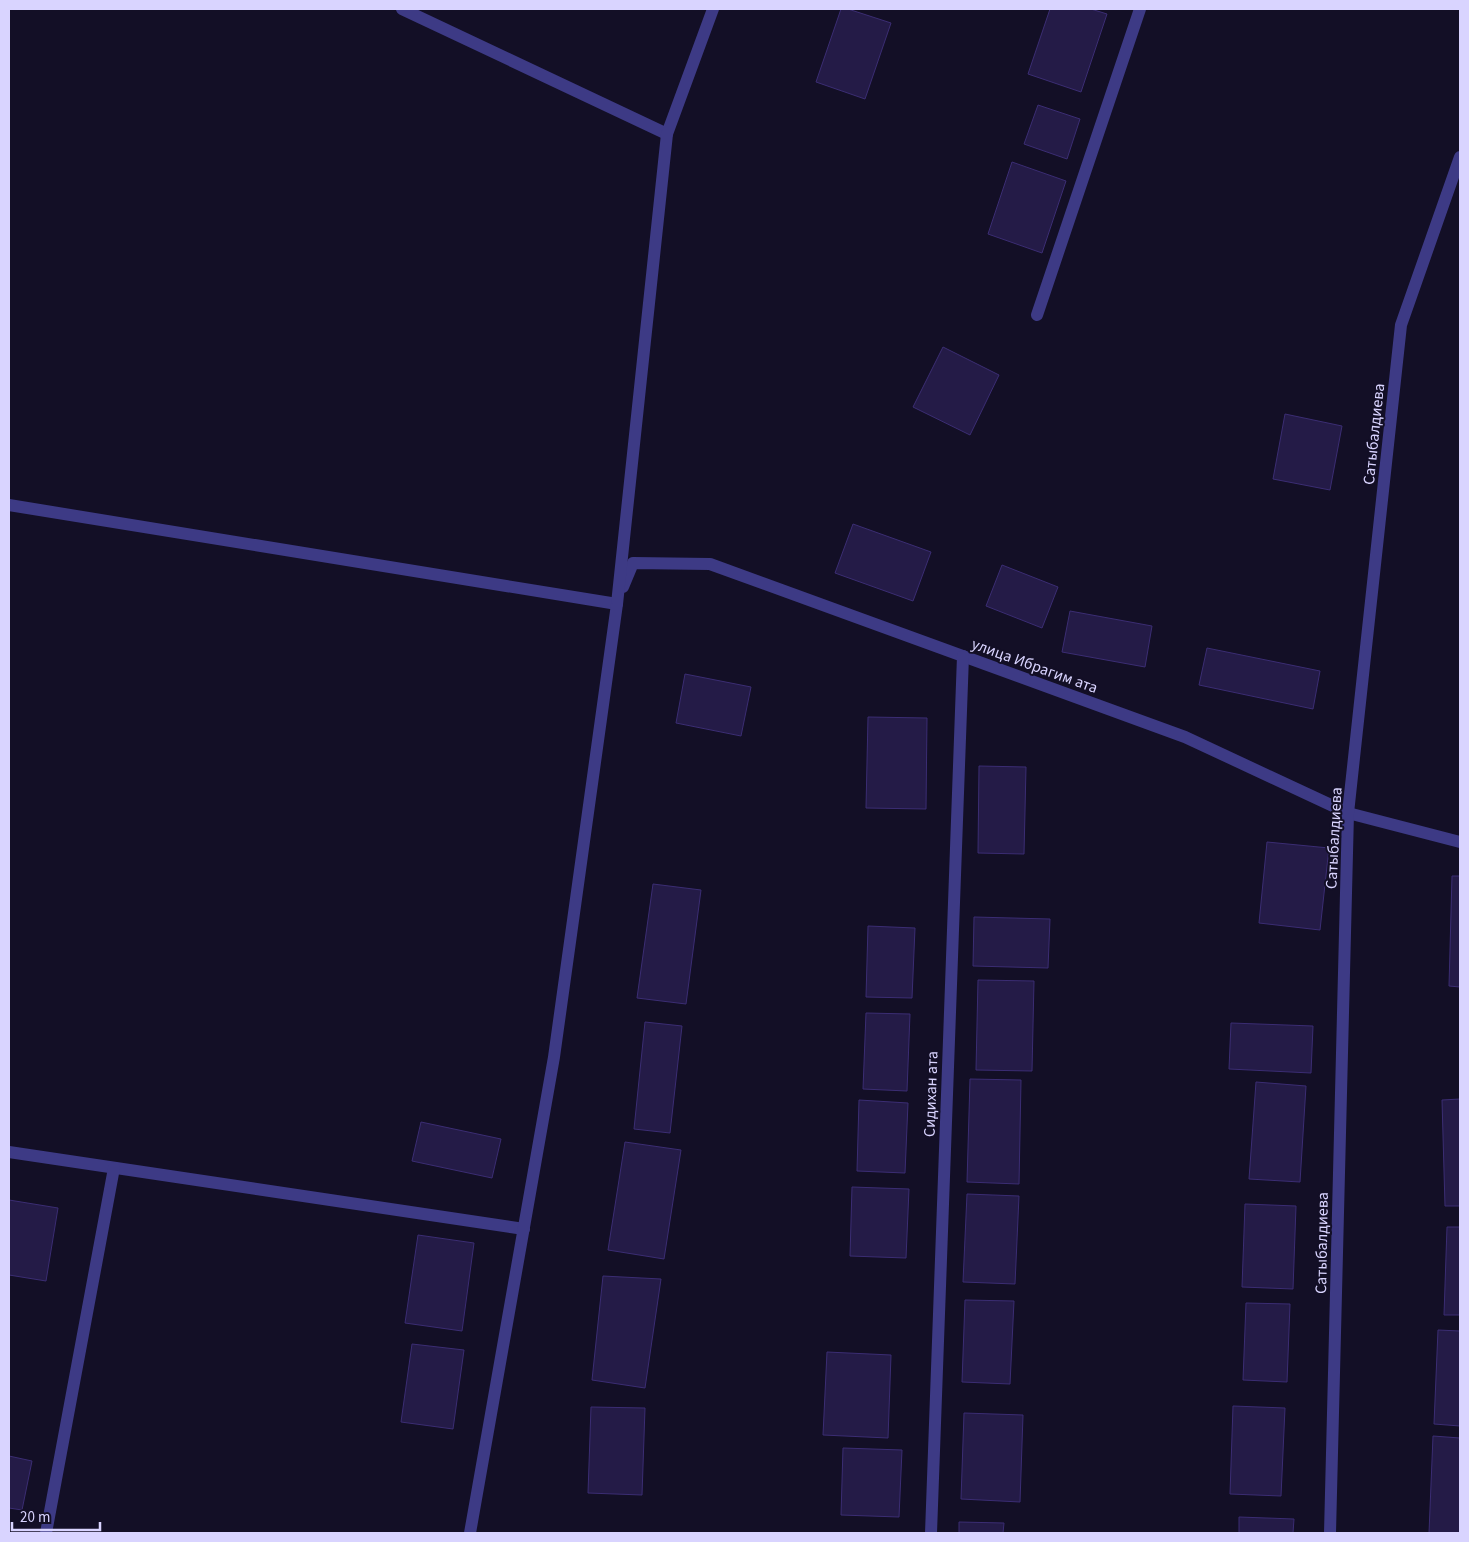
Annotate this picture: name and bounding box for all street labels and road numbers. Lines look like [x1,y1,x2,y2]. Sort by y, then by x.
street label: Сатыбалдиева [1358,382,1390,486]
street label: улица Ибрагим ата [968,633,1101,699]
street label: Сатыбалдиева [1320,787,1348,890]
street label: Сидихан ата [919,1051,943,1137]
street label: Сатыбалдиева [1310,1192,1334,1294]

